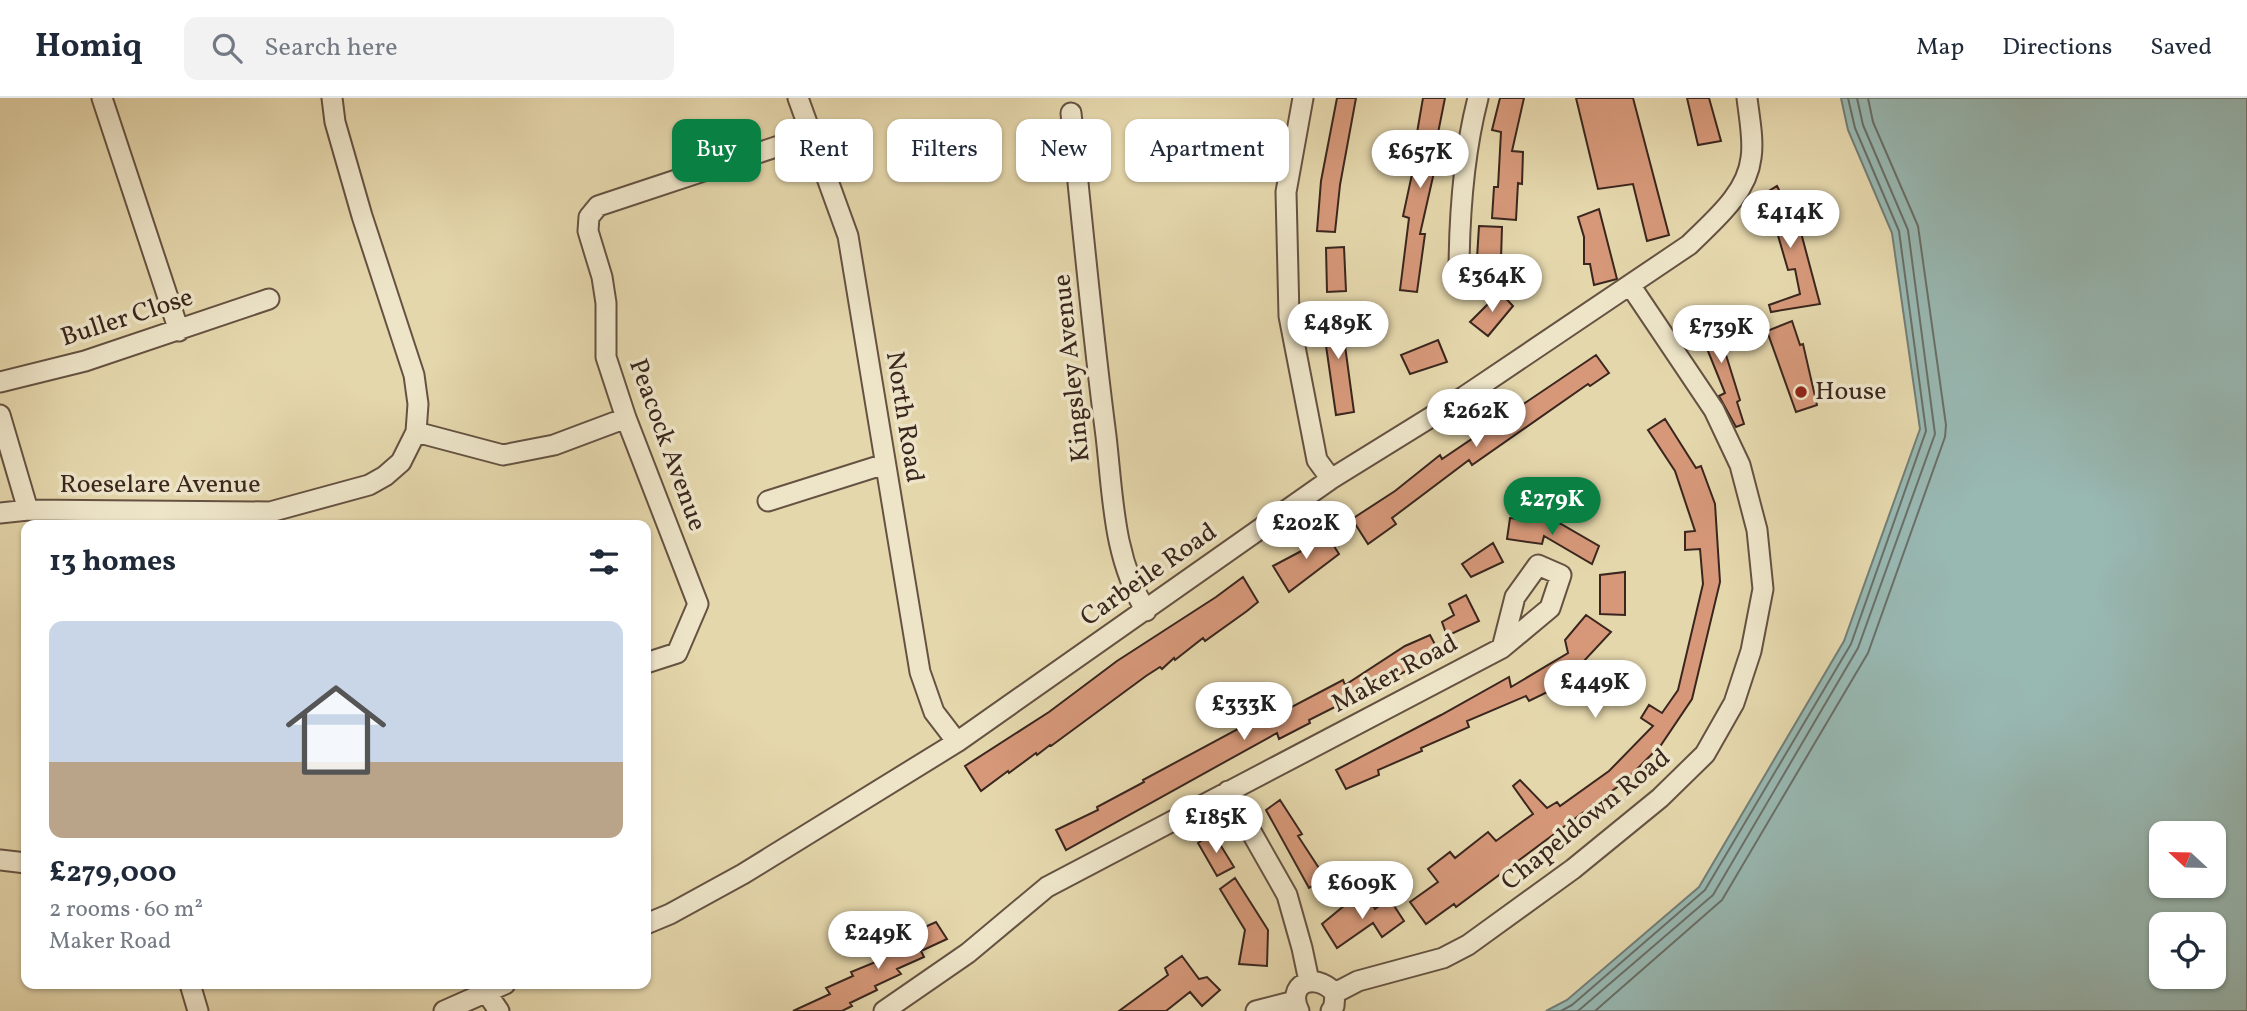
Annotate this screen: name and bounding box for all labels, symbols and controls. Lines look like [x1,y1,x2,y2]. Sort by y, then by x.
search box [184,17,674,80]
text: Homiq [35,25,142,71]
icon: search [208,29,246,67]
text: Search here [264,30,397,66]
text: Map [1916,31,1964,65]
text: Directions [2002,31,2112,65]
text: Saved [2150,31,2212,65]
chip: Buy [672,119,761,182]
chip: Rent [775,119,873,182]
chip: Filters [887,119,1002,182]
chip: New [1016,119,1111,182]
chip: Apartment [1125,119,1289,182]
pin: £657K [1371,130,1469,190]
text: £657K [1388,137,1452,169]
pin: £414K [1741,190,1839,250]
text: £414K [1756,197,1824,229]
pin: £364K [1443,254,1541,314]
text: £364K [1458,261,1526,293]
street label: Kingsley Avenue [1044,272,1100,464]
street label: Buller Close [56,280,198,356]
pin: £489K [1289,302,1387,361]
pin: £739K [1672,306,1770,365]
text: £489K [1304,308,1372,340]
text: £739K [1689,312,1753,344]
street label: North Road [876,349,932,485]
street label: Peacock Avenue [619,354,715,536]
place label: House [1815,374,1887,410]
marker: House [1793,384,1809,400]
pin: £262K [1427,390,1525,449]
text: £262K [1443,396,1509,428]
street label: Roeselare Avenue [59,467,261,503]
pin: £279K [1503,478,1601,537]
text: £279K [1520,484,1584,516]
pin: £202K [1257,502,1355,561]
text: £202K [1272,508,1340,540]
street label: Carbeile Road [1073,515,1225,635]
text: 13 homes [49,541,176,583]
icon: filters [585,543,623,581]
street label: Maker Road [1326,626,1464,722]
pin: £449K [1546,660,1644,720]
icon: home [273,667,399,793]
text: £449K [1560,667,1630,699]
pin: £333K [1195,682,1293,742]
text: £333K [1212,689,1276,721]
street label: Chapeldown Road [1494,740,1678,900]
pin: £185K [1167,796,1265,855]
text: £185K [1185,802,1247,834]
north arrow [2149,821,2226,898]
map controls [2149,821,2226,989]
text: £279,000 [49,852,177,894]
pin: £609K [1313,862,1411,921]
text: £609K [1327,868,1397,900]
text: 2 rooms · 60 m² [49,894,203,926]
pin: £249K [829,912,927,971]
button: locate [2149,912,2226,989]
text: £249K [844,918,912,950]
text: Maker Road [49,926,171,958]

